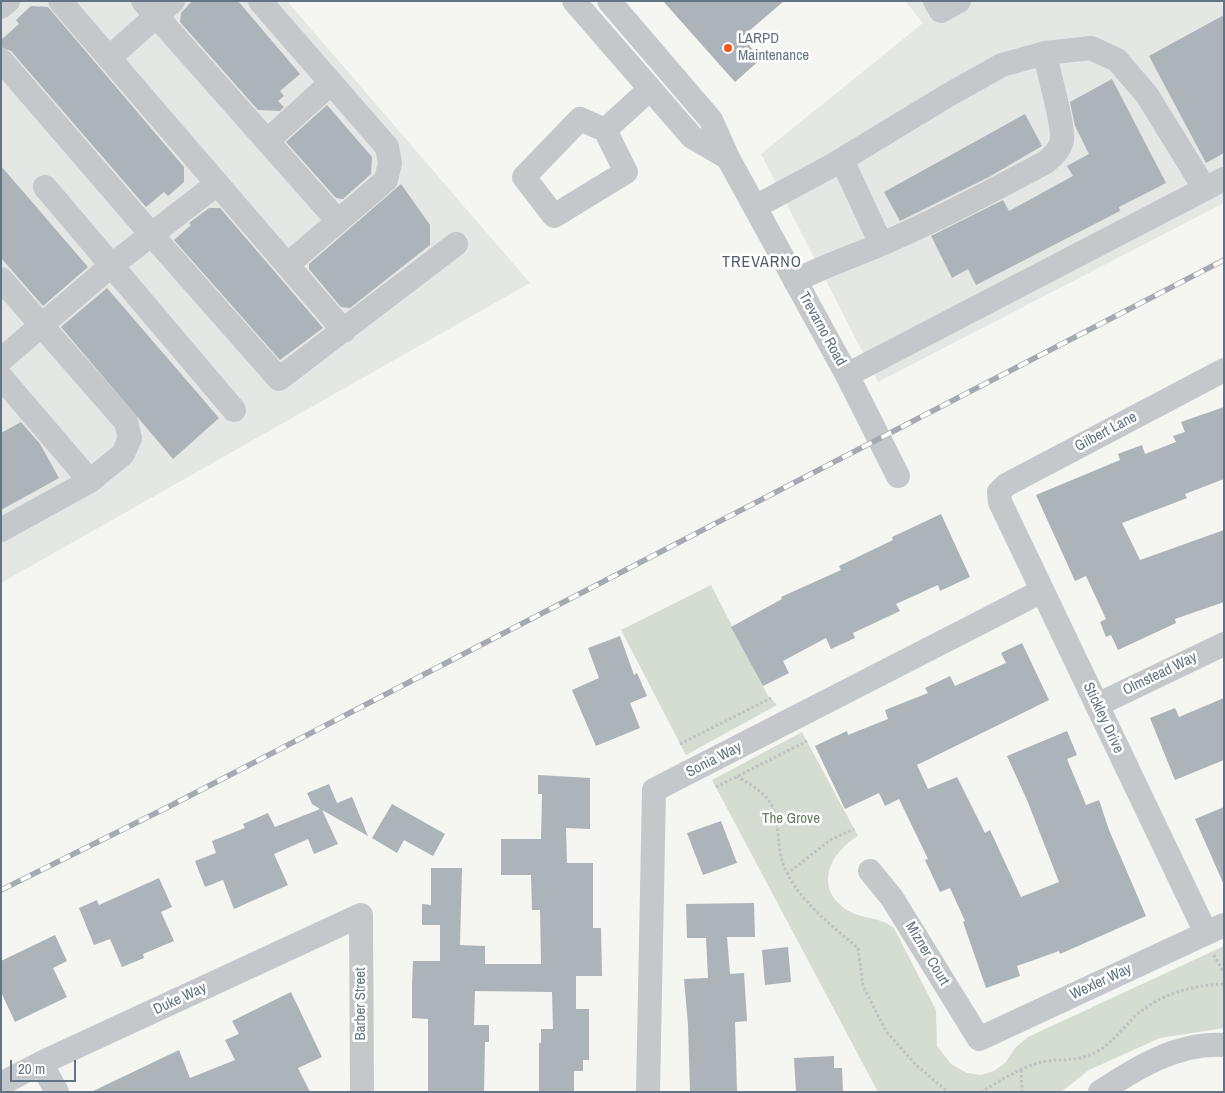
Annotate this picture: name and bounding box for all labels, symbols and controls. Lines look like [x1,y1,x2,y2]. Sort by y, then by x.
place label: LARPD Maintenance [738,30,809,65]
marker: LARPD Maintenance [722,42,734,54]
district label: TREVARNO [721,253,803,273]
street label: Trevarno Road [794,289,850,369]
street label: Gilbert Lane [1072,408,1140,456]
street label: Olmstead Way [1120,648,1200,700]
street label: Stickley Drive [1079,680,1127,756]
street label: Sonia Way [683,738,745,782]
park label: The Grove [762,810,820,828]
street label: Mizner Court [901,919,953,989]
street label: Wexler Way [1067,960,1135,1004]
street label: Barber Street [352,967,370,1041]
street label: Duke Way [151,979,209,1019]
scale bar [12,1050,79,1082]
text: 20 m [18,1058,45,1079]

